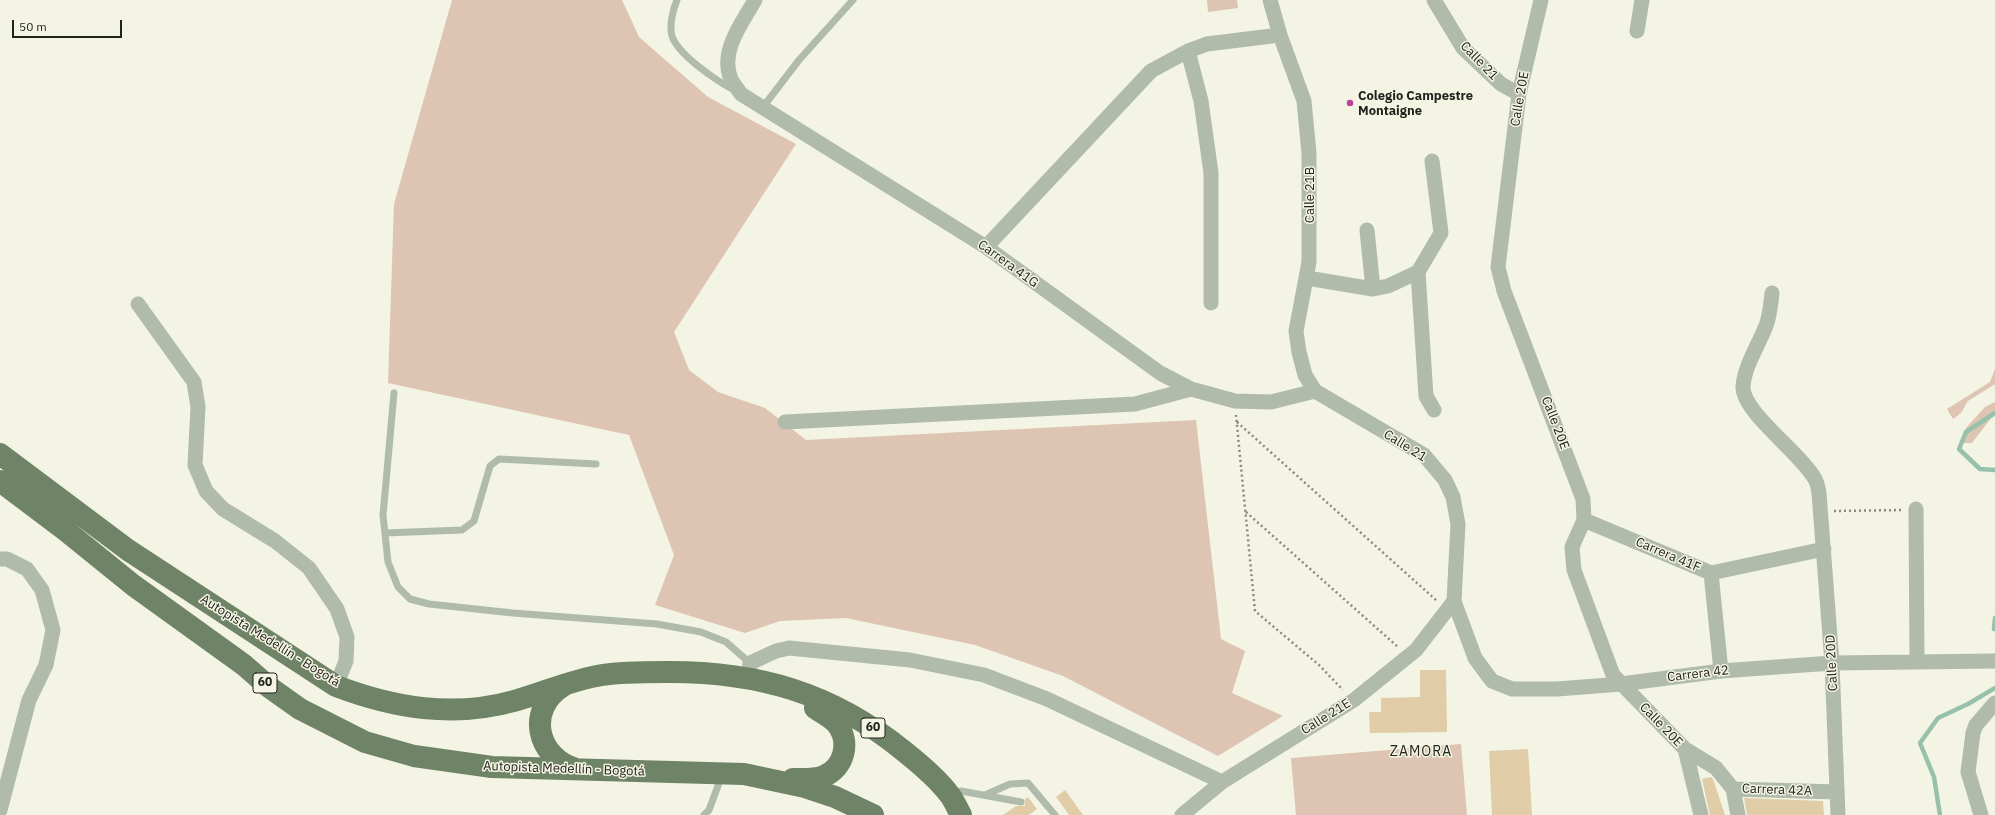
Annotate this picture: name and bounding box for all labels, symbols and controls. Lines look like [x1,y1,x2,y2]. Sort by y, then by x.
scale bar [14,12,124,38]
text: 50 m [19,19,47,34]
street label: Calle 21 [1457,38,1501,84]
street label: Calle 20E [1508,70,1532,128]
place label: Colegio Campestre Montaigne [1358,88,1473,119]
marker: Colegio Campestre Montaigne [1345,98,1355,108]
street label: Calle 21B [1302,167,1318,223]
street label: Carrera 41G [975,237,1041,291]
street label: Calle 20E [1538,394,1572,452]
street label: Calle 21 [1381,427,1429,465]
street label: Carrera 41F [1633,534,1703,576]
street label: Autopista Medellín - Bogotá [197,592,343,690]
street label: Calle 20D [1823,634,1841,692]
street label: Carrera 42 [1666,662,1730,686]
road number: 60 [253,673,277,693]
street label: Calle 21E [1298,696,1354,738]
street label: Calle 20E [1636,700,1686,750]
road number: 60 [861,718,885,738]
district label: ZAMORA [1390,744,1452,760]
street label: Autopista Medellín - Bogotá [483,758,645,780]
street label: Carrera 42A [1742,781,1812,799]

